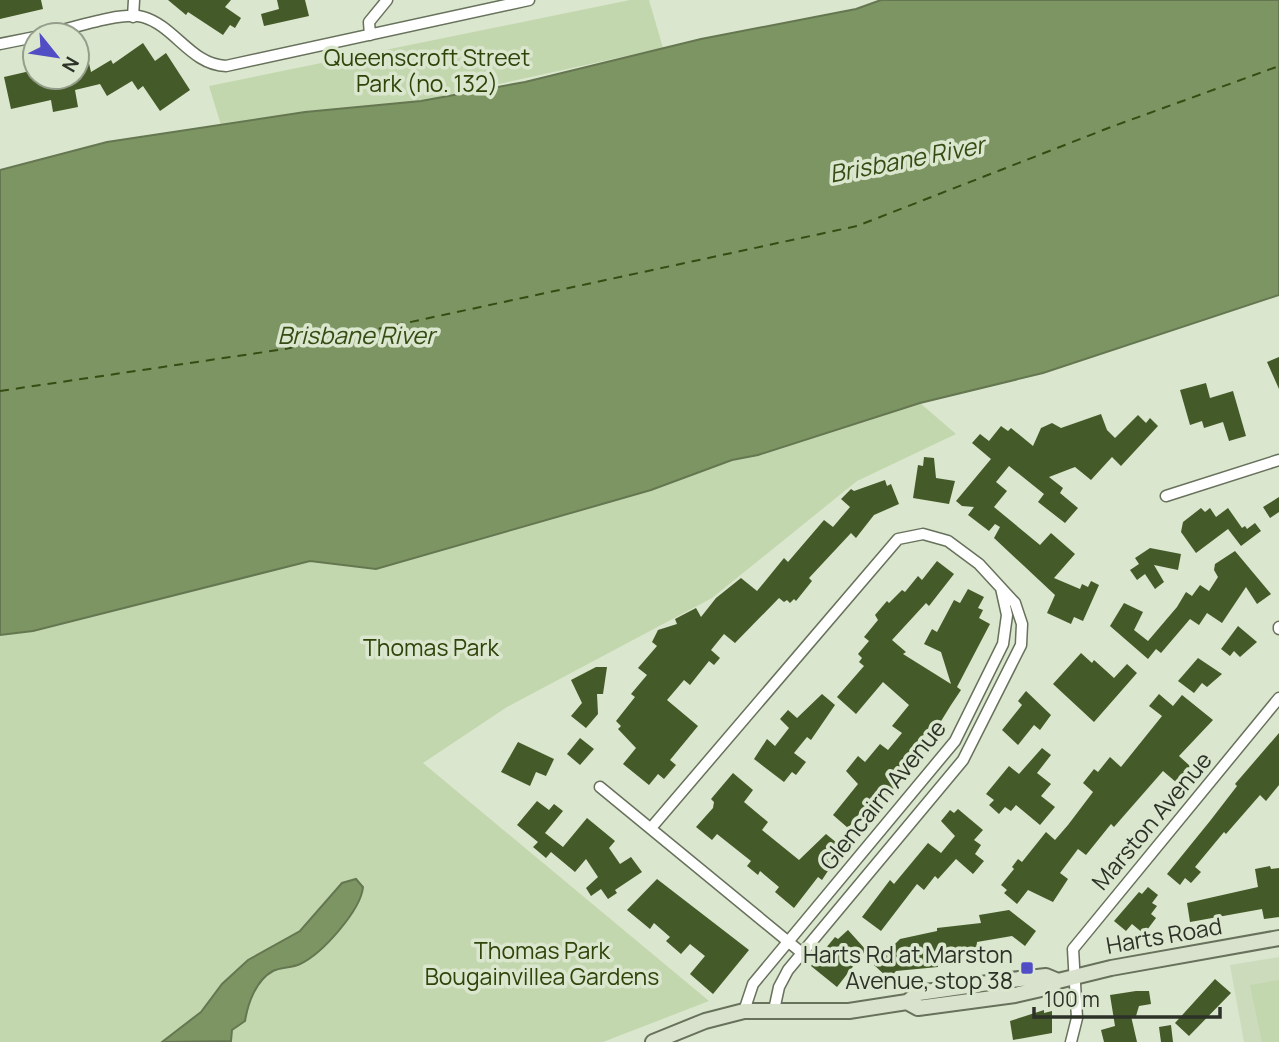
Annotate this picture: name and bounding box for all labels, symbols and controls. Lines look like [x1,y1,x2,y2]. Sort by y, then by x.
north arrow [21,21,91,91]
park label: Queenscroft Street Park (no. 132) [324,41,530,99]
text: N [56,52,85,77]
water label: Brisbane River [826,127,990,190]
water label: Brisbane River [277,318,438,351]
park label: Thomas Park [363,631,499,663]
street label: Glencairn Avenue [812,713,953,876]
street label: Marston Avenue [1084,744,1219,896]
street label: Harts Road [1103,909,1224,961]
park label: Thomas Park Bougainvillea Gardens [425,934,659,992]
place label: Harts Rd at Marston Avenue, stop 38 [803,938,1013,996]
marker: Harts Rd at Marston Avenue, stop 38 [1019,960,1035,976]
scale bar [1034,976,1220,1020]
text: 100 m [1044,985,1100,1013]

